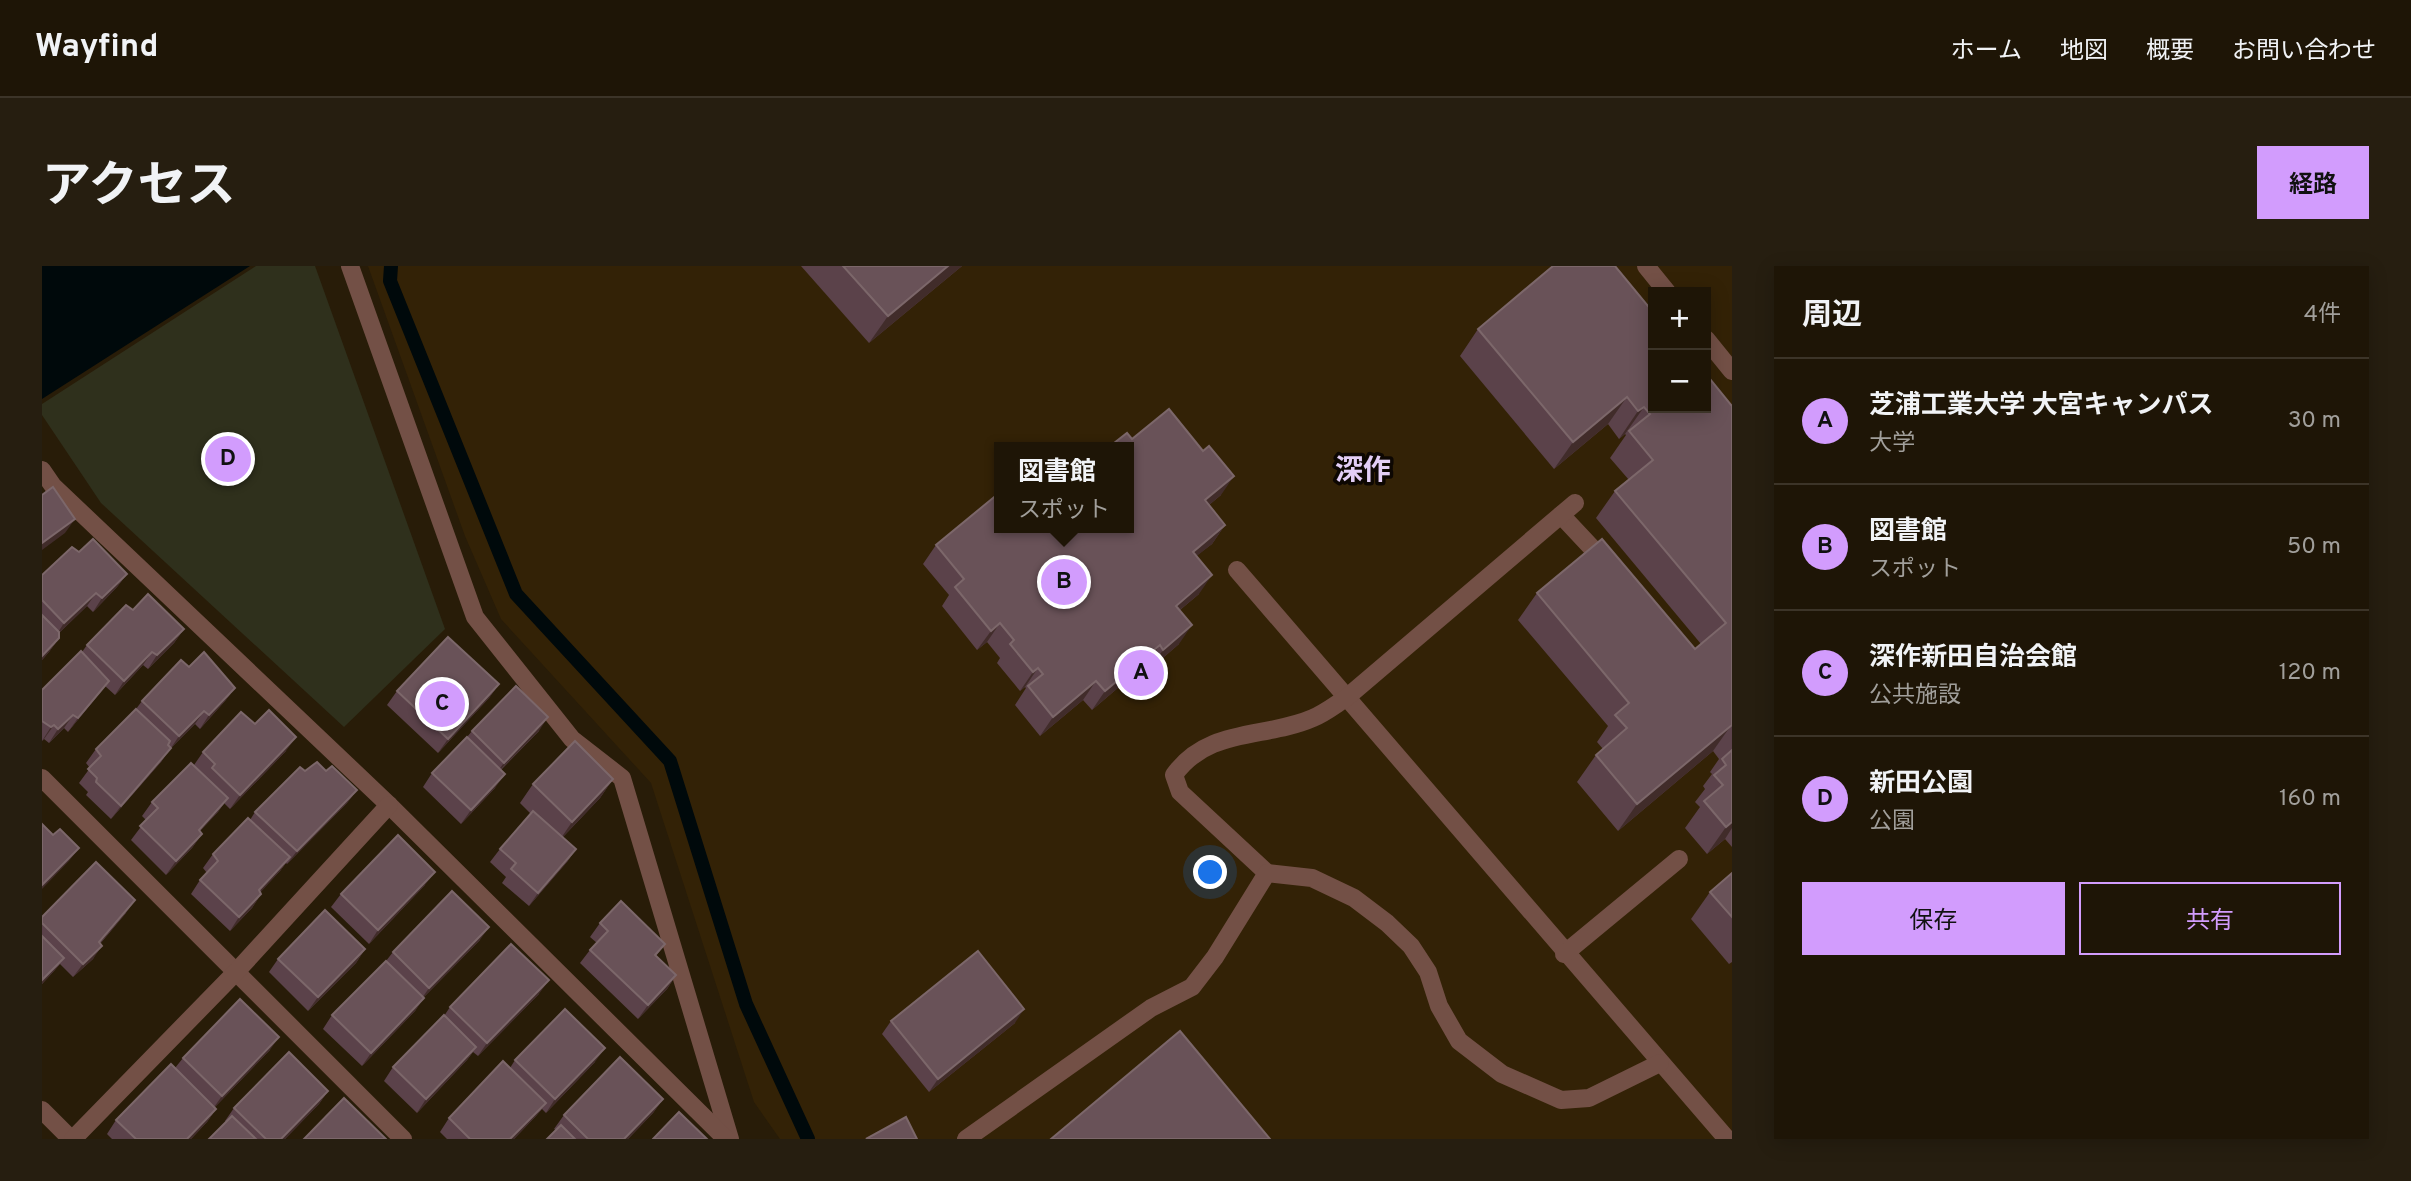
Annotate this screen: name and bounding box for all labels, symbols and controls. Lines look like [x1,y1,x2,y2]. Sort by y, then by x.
text: Wayfind [35,27,158,69]
text: ホーム [1951,37,2022,67]
text: 地図 [2060,37,2108,67]
text: 概要 [2146,37,2194,67]
text: お問い合わせ [2232,37,2376,67]
button: 経路 [2257,146,2369,219]
text: アクセス [42,158,236,220]
map controls [1648,287,1711,413]
button: + [1648,287,1711,350]
text: 周辺 [1802,298,1862,335]
text: 4件 [2304,301,2341,330]
button: − [1648,350,1711,413]
text: 芝浦工業大学 大宮キャンパス [1869,390,2214,423]
text: A [1817,407,1833,436]
text: 30 m [2288,407,2341,436]
text: 大学 [1869,430,1915,459]
pin: D [205,433,251,485]
popup [994,442,1134,533]
district label: 深作 [1335,454,1391,490]
text: 図書館 [1018,457,1096,490]
text: スポット [1018,497,1110,526]
text: 図書館 [1869,516,1947,549]
text: B [1817,533,1833,562]
text: 50 m [2287,533,2341,562]
pin: B [1041,556,1087,608]
text: スポット [1869,556,1961,585]
text: 深作新田自治会館 [1869,642,2077,675]
pin: A [1118,647,1164,699]
text: C [1818,659,1832,688]
text: 120 m [2279,659,2341,688]
pin: C [419,678,465,730]
text: 公共施設 [1869,682,1961,711]
text: 新田公園 [1869,768,1973,801]
text: D [1817,785,1833,814]
text: 160 m [2279,785,2341,814]
text: 公園 [1869,808,1915,837]
your location [1193,855,1227,889]
button: 保存 [1802,882,2065,955]
button: 共有 [2079,882,2341,955]

